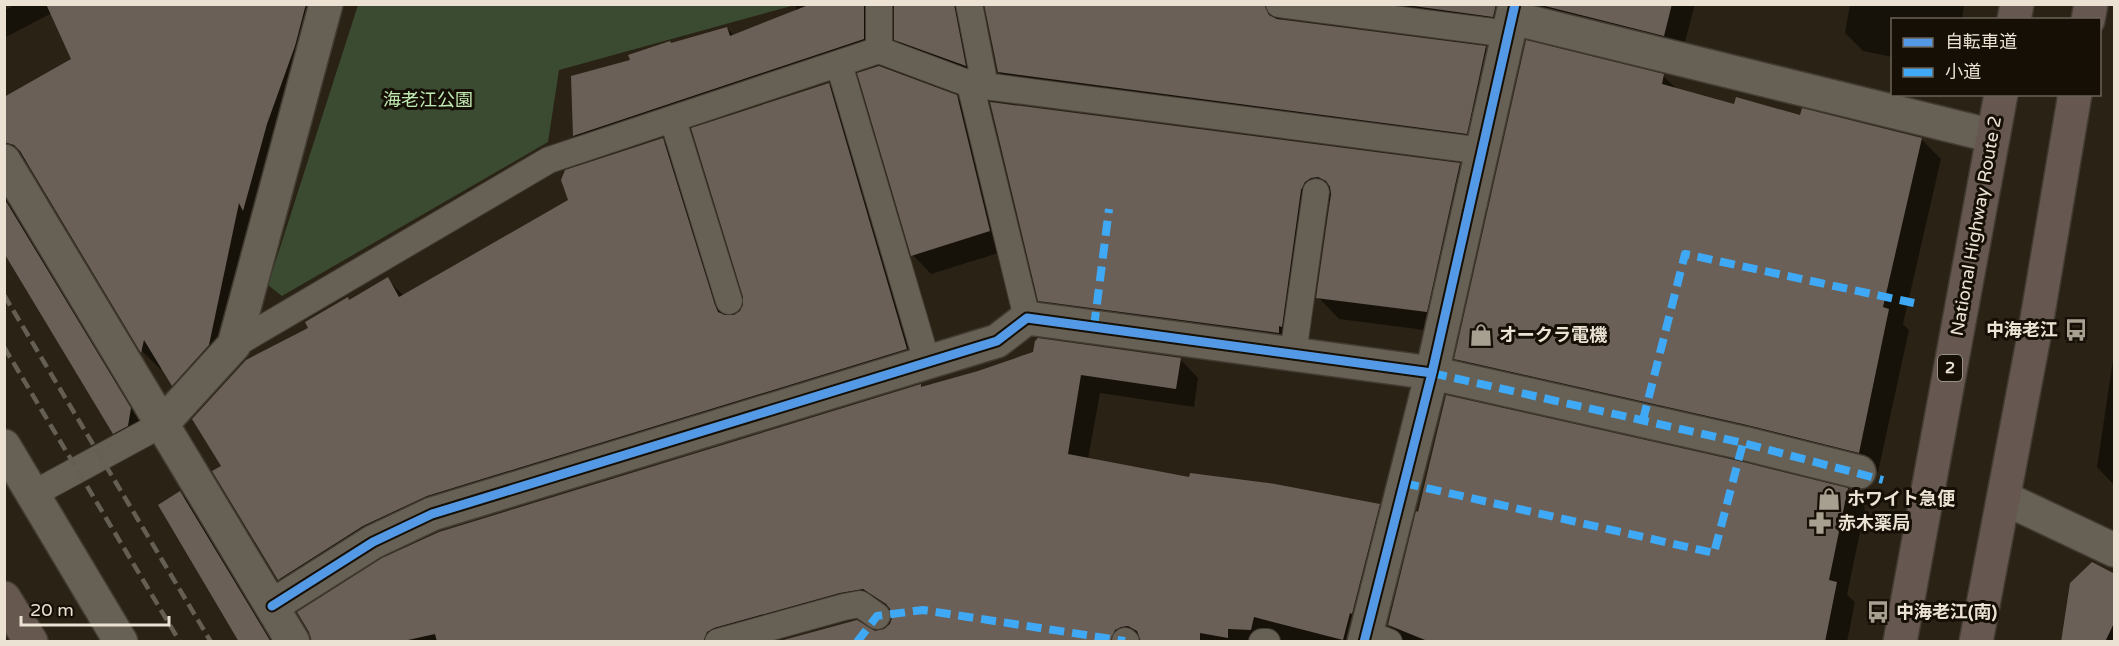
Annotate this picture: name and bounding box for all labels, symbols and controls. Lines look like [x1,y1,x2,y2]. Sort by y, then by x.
legend [1891,18,2101,96]
text: 自転車道 [1945,31,2017,53]
text: 小道 [1945,61,1981,83]
park label: 海老江公園 [383,89,473,111]
street label: National Highway Route 2 [1946,114,2006,338]
bus stop icon: 中海老江 [2063,317,2089,343]
place label: 中海老江 [1986,319,2058,341]
shop icon: オークラ電機 [1468,322,1494,348]
place label: オークラ電機 [1499,324,1608,346]
road number: 2 [1938,355,1962,381]
shop icon: ホワイト急便 [1816,486,1842,512]
place label: ホワイト急便 [1847,488,1956,510]
pharmacy icon: 赤木薬局 [1807,510,1833,536]
place label: 赤木薬局 [1838,512,1910,534]
scale bar [21,589,170,627]
text: 20 m [30,599,74,621]
bus stop icon: 中海老江(南) [1865,599,1891,625]
place label: 中海老江(南) [1896,601,1998,623]

